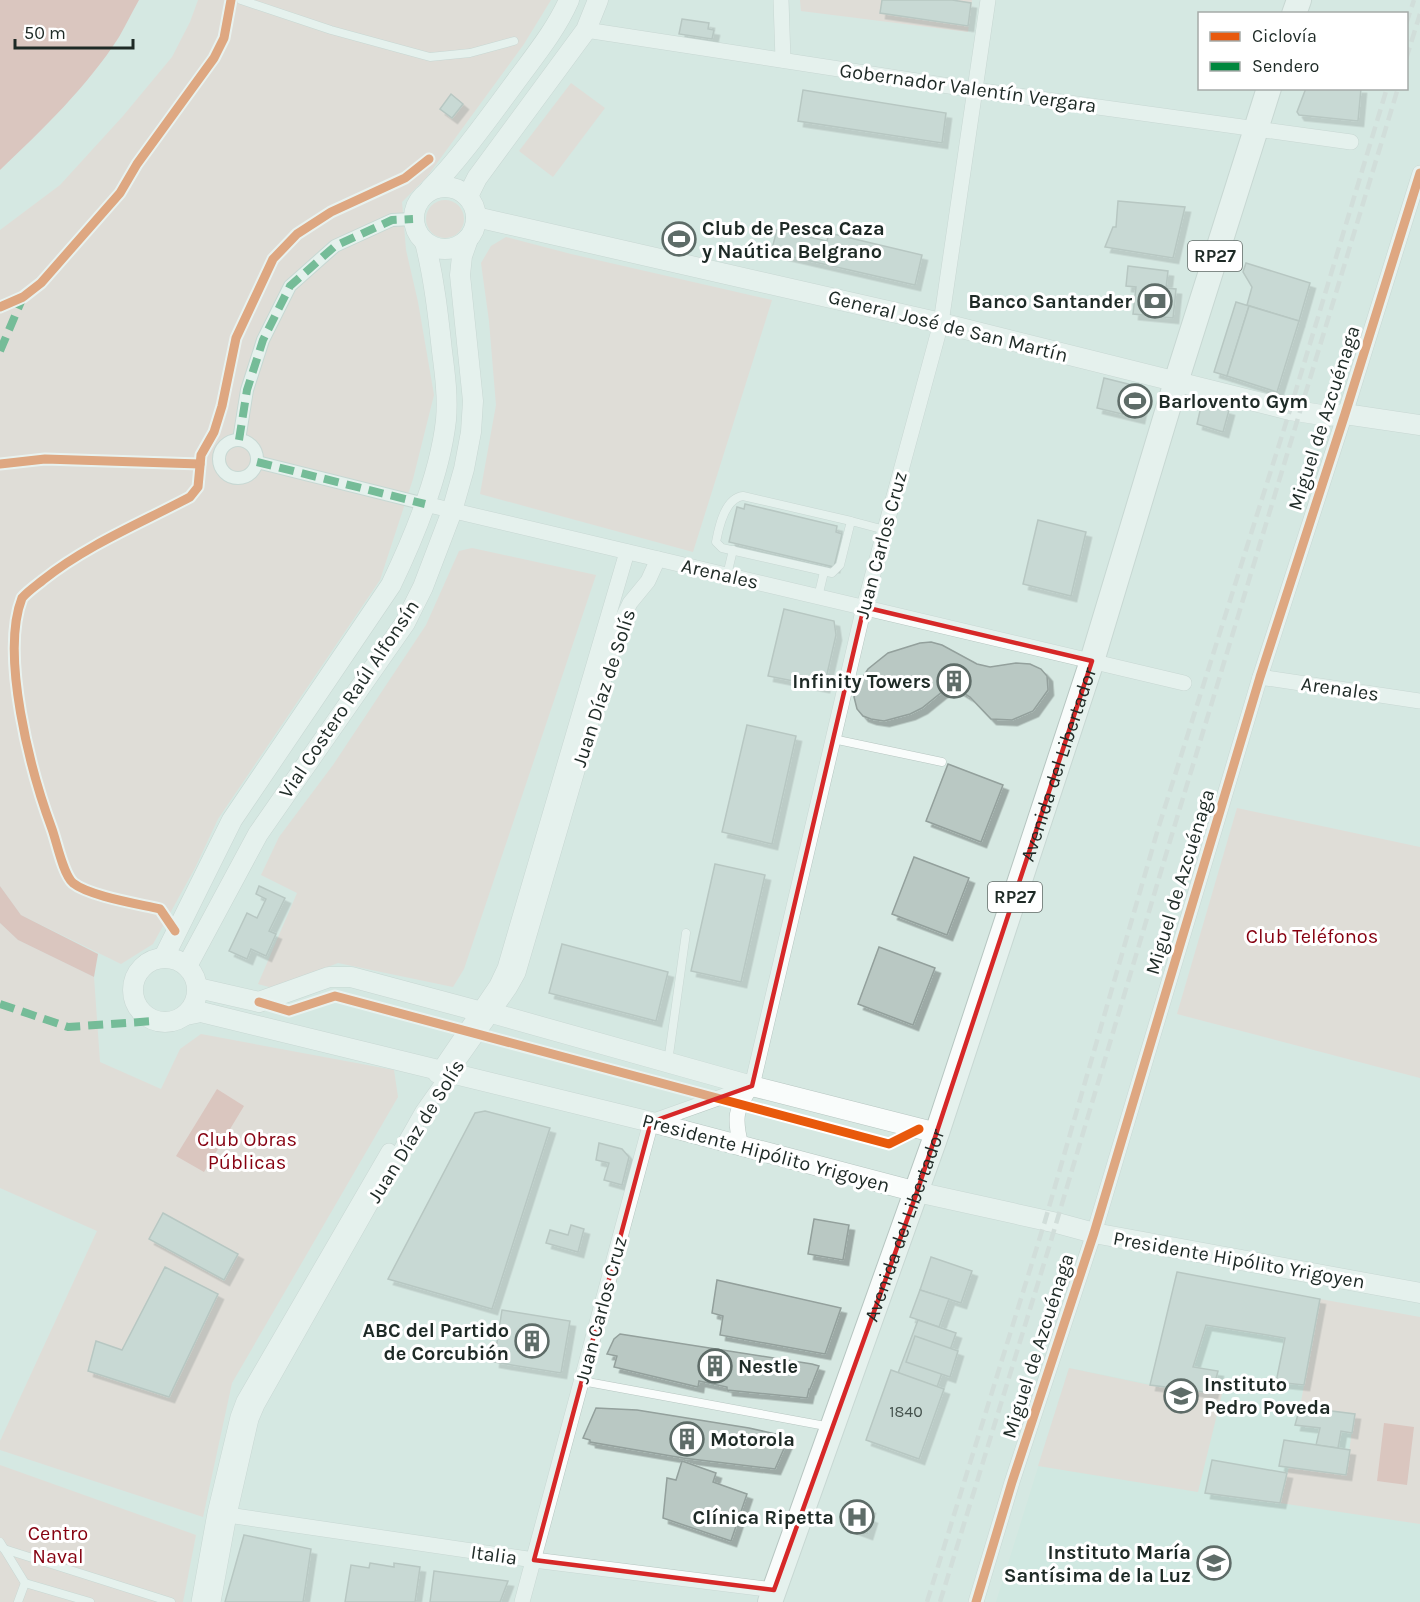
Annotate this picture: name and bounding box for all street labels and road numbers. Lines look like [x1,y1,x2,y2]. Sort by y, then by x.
street label: Gobernador Valentín Vergara [838,59,1098,117]
road number: RP27 [1188,241,1242,271]
street label: General José de San Martín [826,285,1070,367]
street label: Miguel de Azcuénaga [1283,323,1365,513]
street label: Juan Carlos Cruz [850,469,912,621]
street label: Arenales [679,554,761,594]
street label: Vial Costero Raúl Alfonsín [274,596,424,802]
street label: Juan Díaz de Solís [568,606,640,770]
street label: Avenida del Libertador [1016,664,1101,864]
street label: Arenales [1300,672,1380,706]
street label: Miguel de Azcuénaga [1141,786,1219,978]
road number: RP27 [988,882,1042,912]
street label: Juan Díaz de Solís [363,1055,469,1207]
street label: Presidente Hipólito Yrigoyen [640,1109,892,1197]
street label: Avenida del Libertador [859,1125,949,1325]
street label: Presidente Hipólito Yrigoyen [1111,1227,1367,1293]
street label: Juan Carlos Cruz [570,1234,632,1386]
street label: Miguel de Azcuénaga [997,1251,1079,1441]
street label: Italia [469,1540,519,1570]

